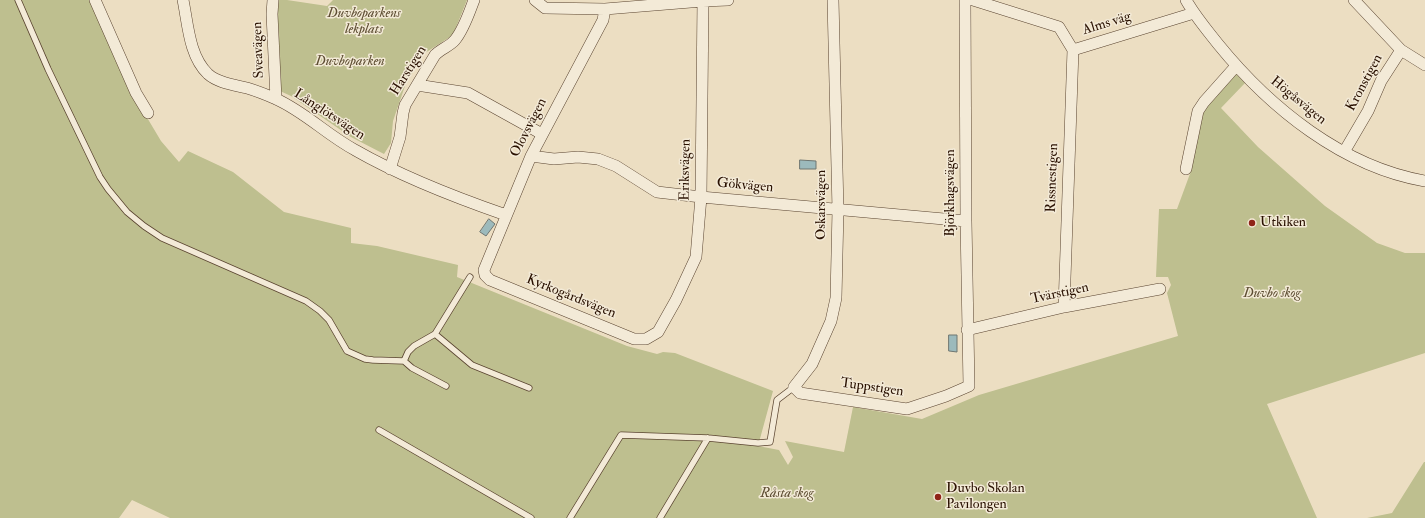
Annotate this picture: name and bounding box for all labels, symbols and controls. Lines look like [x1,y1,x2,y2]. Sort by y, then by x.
park label: Duvboparkens lekplats [327,6,401,38]
street label: Alms väg [1081,9,1133,39]
street label: Sveavägen [250,21,268,79]
street label: Harstigen [387,43,431,99]
street label: Kronstigen [1343,52,1387,114]
park label: Duvboparken [315,54,385,70]
street label: Högåsvägen [1267,73,1329,129]
street label: Långlötsvägen [290,86,368,144]
street label: Olovsvägen [507,96,551,160]
street label: Eriksvägen [677,139,695,201]
street label: Rissnestigen [1043,143,1063,213]
street label: Björkhagsvägen [943,149,959,237]
street label: Oskarsvägen [814,170,830,240]
street label: Gökvägen [716,175,774,197]
place label: Utkiken [1260,215,1306,231]
marker: Utkiken [1247,218,1257,228]
street label: Kyrkogårdsvägen [524,271,618,323]
street label: Tvärstigen [1029,280,1091,308]
park label: Duvbo skog [1243,286,1301,302]
street label: Tuppstigen [839,375,905,401]
place label: Duvbo Skolan Pavilongen [946,481,1025,514]
park label: Råsta skog [760,486,814,502]
marker: Duvbo Skolan Pavilongen [933,492,943,502]

